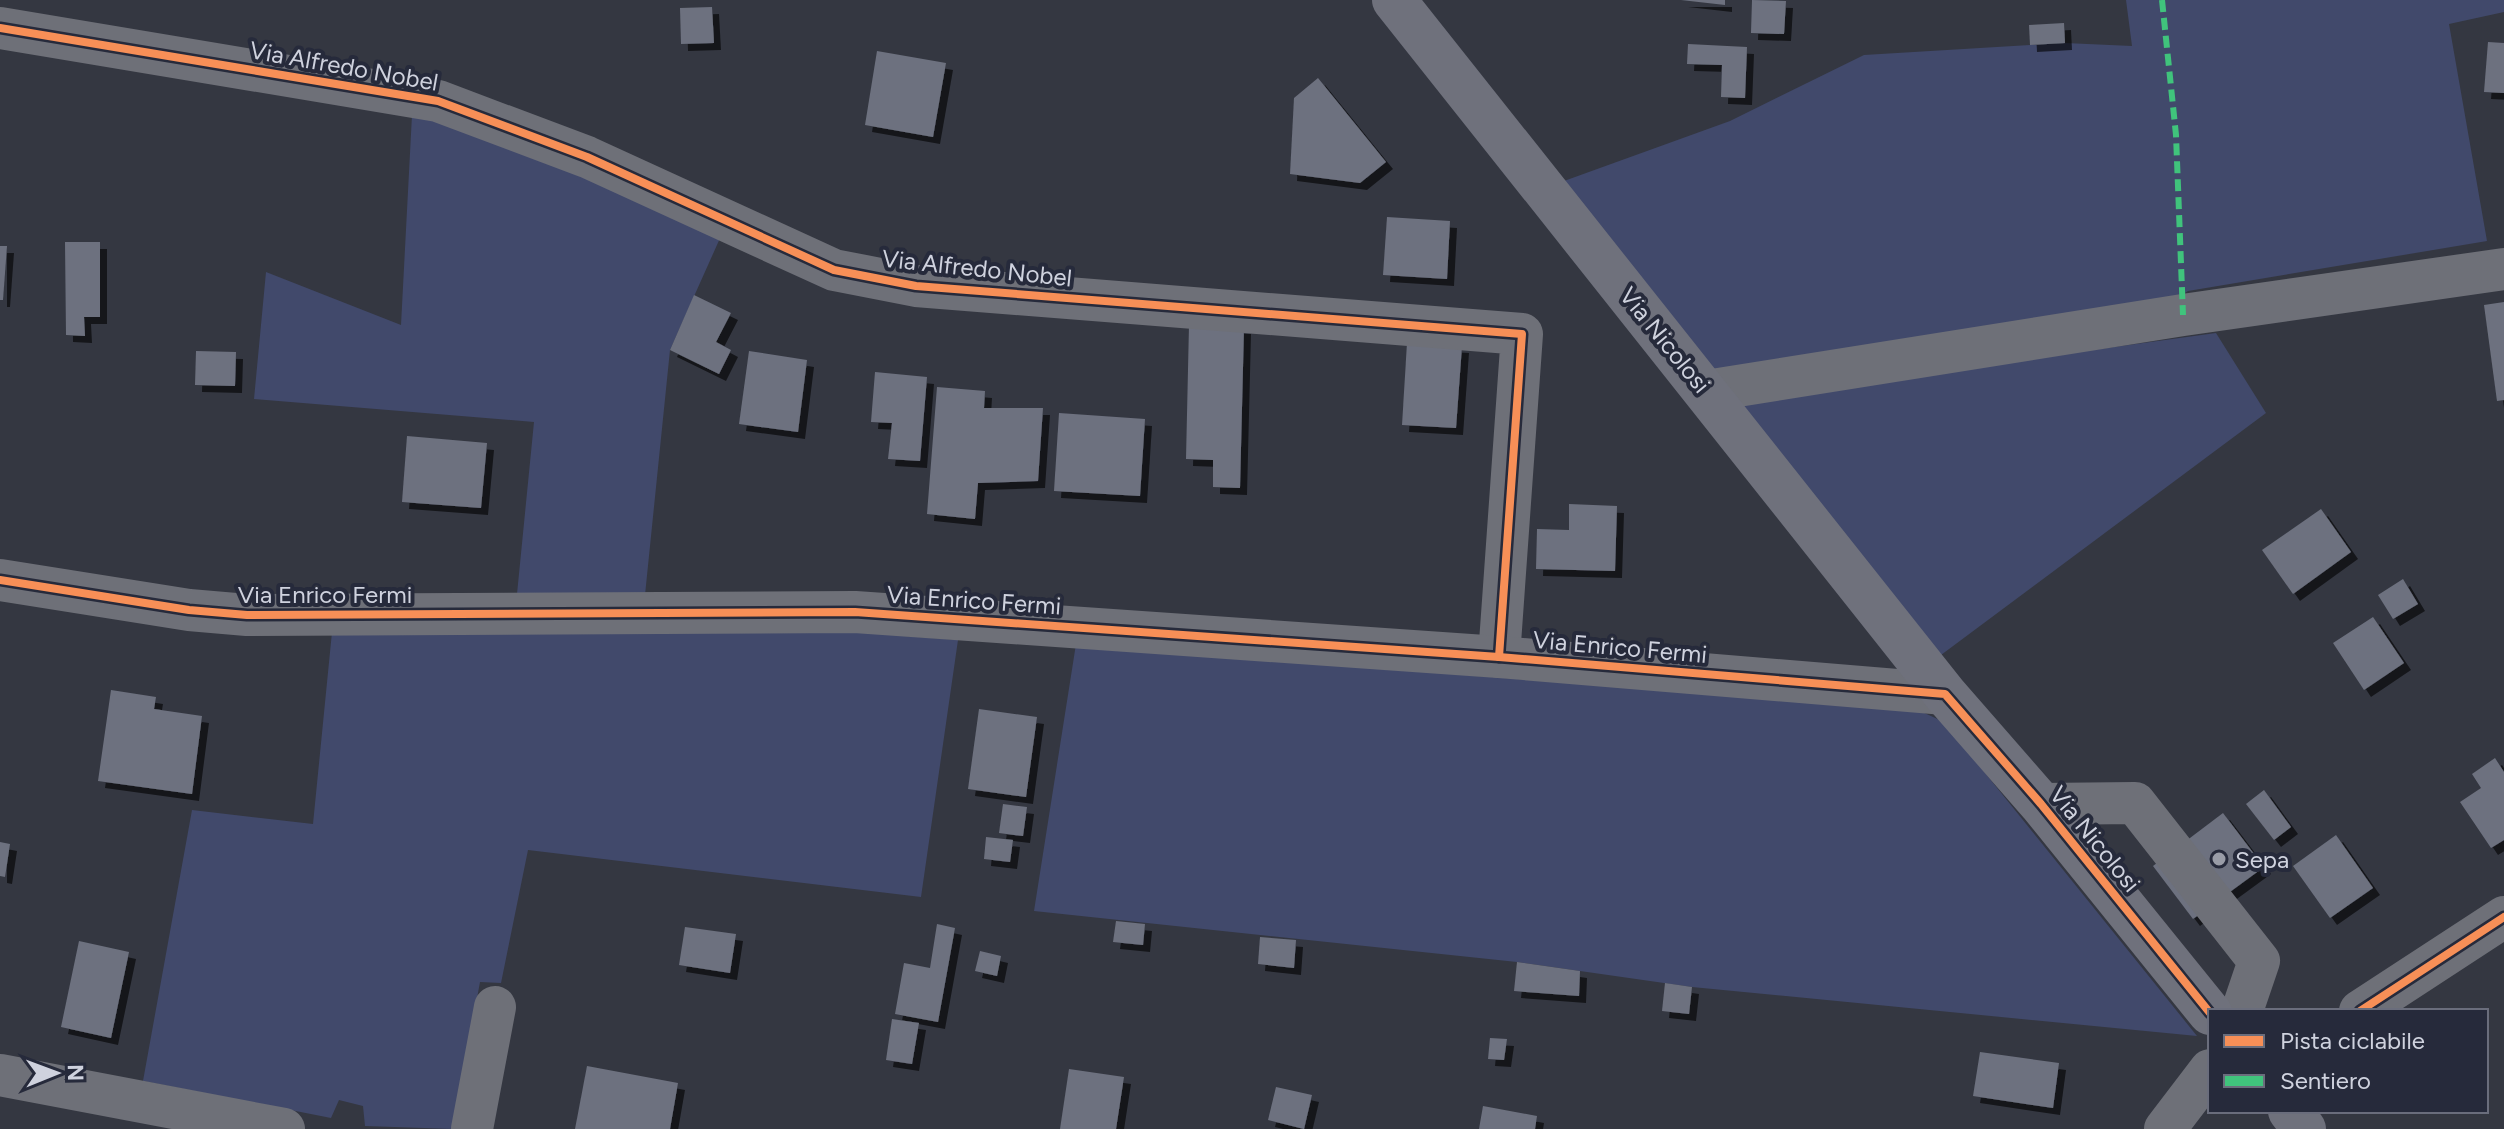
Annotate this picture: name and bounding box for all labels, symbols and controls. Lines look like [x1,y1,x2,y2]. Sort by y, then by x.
street label: Via Alfredo Nobel [248,35,440,97]
street label: Via Alfredo Nobel [881,244,1073,292]
street label: Via Nicolosi [1614,281,1716,399]
street label: Via Enrico Fermi [886,579,1062,621]
street label: Via Enrico Fermi [238,580,412,609]
street label: Via Enrico Fermi [1532,625,1708,669]
street label: Via Nicolosi [2044,780,2146,898]
place label: Sepa [2235,845,2289,874]
marker: Sepa [2210,850,2228,868]
legend [2208,1009,2488,1113]
text: Pista ciclabile [2280,1026,2425,1055]
north arrow [16,1033,96,1113]
text: N [62,1064,89,1081]
text: Sentiero [2280,1066,2371,1095]

